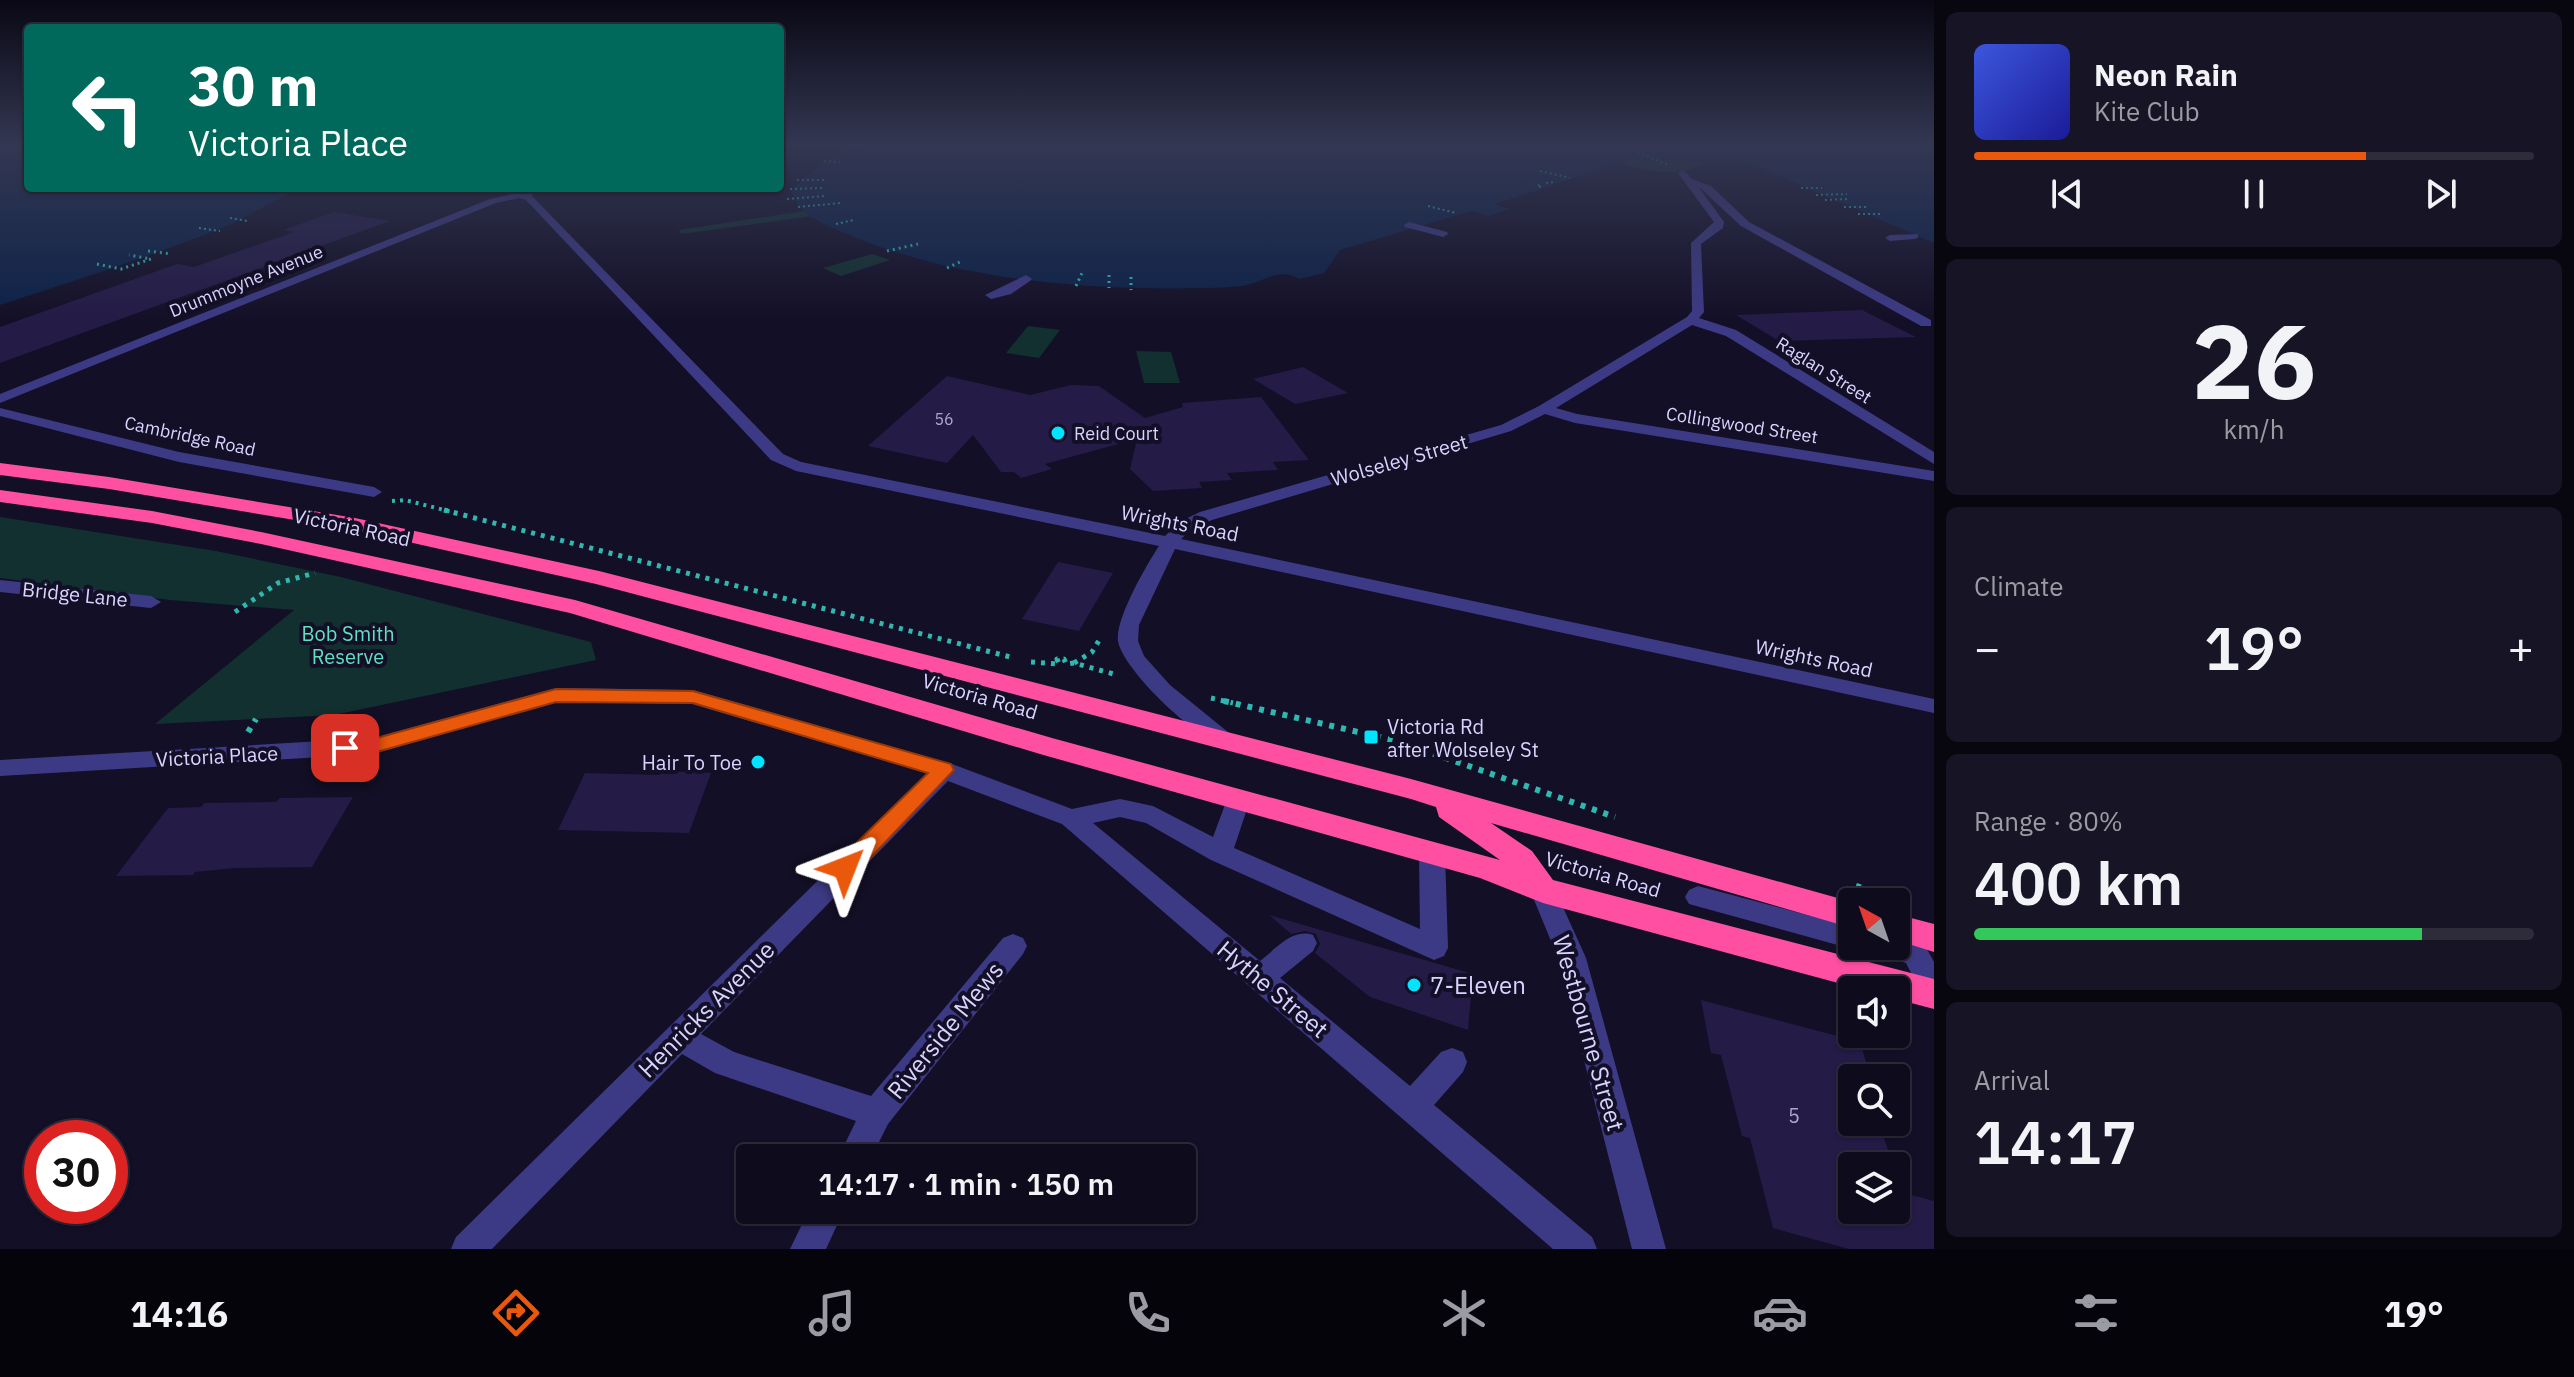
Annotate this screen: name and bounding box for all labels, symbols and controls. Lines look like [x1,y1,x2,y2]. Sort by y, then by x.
text: 30 m [188,49,318,121]
text: Neon Rain [2094,55,2238,94]
icon: left [56,56,160,160]
text: Kite Club [2094,94,2199,128]
text: Victoria Place [188,119,408,166]
icon: previous [2045,172,2089,216]
icon: pause [2232,172,2276,216]
icon: next [2419,172,2463,216]
street label: Drummoyne Avenue [166,240,326,322]
text: 26 [2192,292,2316,428]
street label: Raglan Street [1772,331,1876,409]
street label: Collingwood Street [1665,402,1819,448]
house number: 56 [934,409,954,429]
street label: Cambridge Road [122,411,258,461]
text: km/h [2223,412,2285,446]
place label: Reid Court [1074,422,1159,445]
marker: Reid Court [1049,424,1067,442]
street label: Wolseley Street [1328,428,1470,492]
street label: Wrights Road [1119,498,1241,548]
street label: Victoria Road [291,501,413,553]
text: Climate [1974,569,2064,603]
street label: Bridge Lane [21,575,129,613]
text: 19° [2204,608,2304,687]
text: − [1974,619,2000,676]
text: + [2508,619,2534,676]
park label: Bob Smith Reserve [301,620,395,670]
street label: Wrights Road [1753,632,1875,684]
street label: Victoria Road [919,667,1041,725]
place label: Victoria Rd after Wolseley St [1387,713,1539,763]
pin [311,714,379,782]
icon: arrive [323,726,367,770]
marker: Victoria Rd after Wolseley St [1362,728,1380,746]
street label: Victoria Place [155,739,279,773]
place label: Hair To Toe [642,749,742,776]
marker: Hair To Toe [749,753,767,771]
text: Range · 80% [1974,804,2123,838]
position arrow [803,826,887,910]
text: 400 km [1974,843,2183,922]
street label: Victoria Road [1542,845,1664,903]
north arrow [1838,888,1910,960]
map controls [1838,888,1910,1224]
street label: Westbourne Street [1546,931,1632,1135]
street label: Hythe Street [1211,933,1335,1045]
street label: Henricks Avenue [631,934,781,1084]
street label: Riverside Mews [880,955,1010,1105]
place label: 7-Eleven [1430,969,1526,1001]
marker: 7-Eleven [1405,976,1423,994]
button: sound [1838,976,1910,1048]
text: Arrival [1974,1063,2050,1097]
button: search [1838,1064,1910,1136]
house number: 5 [1788,1102,1800,1129]
text: 14:17 [1974,1102,2137,1181]
speed limit sign: 30 [24,1120,128,1224]
button: layers [1838,1152,1910,1224]
text: 14:17 · 1 min · 150 m [818,1164,1114,1203]
icon: directions [488,1285,544,1341]
icon: music [804,1285,860,1341]
icon: phone [1120,1285,1176,1341]
icon: climate [1436,1285,1492,1341]
icon: car [1752,1285,1808,1341]
icon: filters [2068,1285,2124,1341]
text: 14:16 [130,1290,228,1337]
text: 19° [2384,1290,2444,1337]

